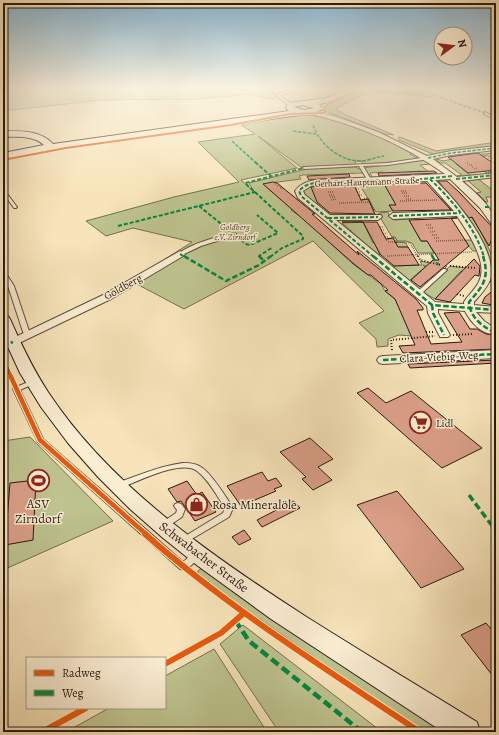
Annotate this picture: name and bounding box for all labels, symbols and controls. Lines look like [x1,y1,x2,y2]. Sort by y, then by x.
north arrow [433,26,473,66]
text: N [454,38,470,49]
street label: Gerhart-Hauptmann-Straße [314,174,420,190]
park label: Goldberg e.V. Zirndorf [214,221,257,243]
street label: Goldberg [101,270,145,304]
street label: Clara-Viebig-Weg [399,347,479,367]
supermarket icon: Lidl [408,410,434,436]
place label: Lidl [436,416,454,431]
sports icon: ASV Zirndorf [25,468,51,494]
shop icon: Rosa Mineralöle [183,491,209,517]
place label: ASV Zirndorf [15,495,63,527]
place label: Rosa Mineralöle [212,496,297,513]
street label: Schwabacher Straße [156,518,252,596]
legend [26,657,166,709]
text: Radweg [62,665,101,681]
text: Weg [61,685,84,701]

